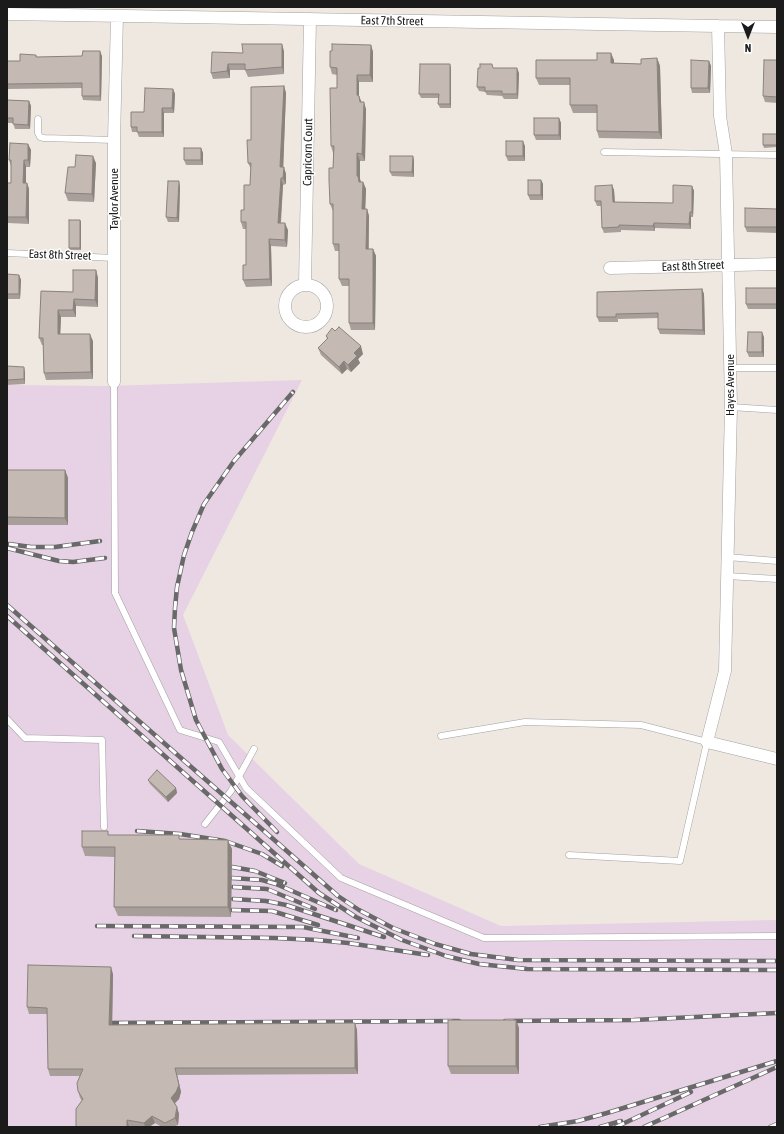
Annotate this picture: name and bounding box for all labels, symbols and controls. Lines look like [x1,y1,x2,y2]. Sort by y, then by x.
street label: East 7th Street [360,13,424,29]
north arrow [728,16,768,56]
text: N [745,42,751,54]
street label: Capricorn Court [300,118,316,186]
street label: Taylor Avenue [107,168,121,230]
street label: East 8th Street [28,247,92,263]
street label: East 8th Street [661,258,725,274]
street label: Hayes Avenue [723,354,737,416]

